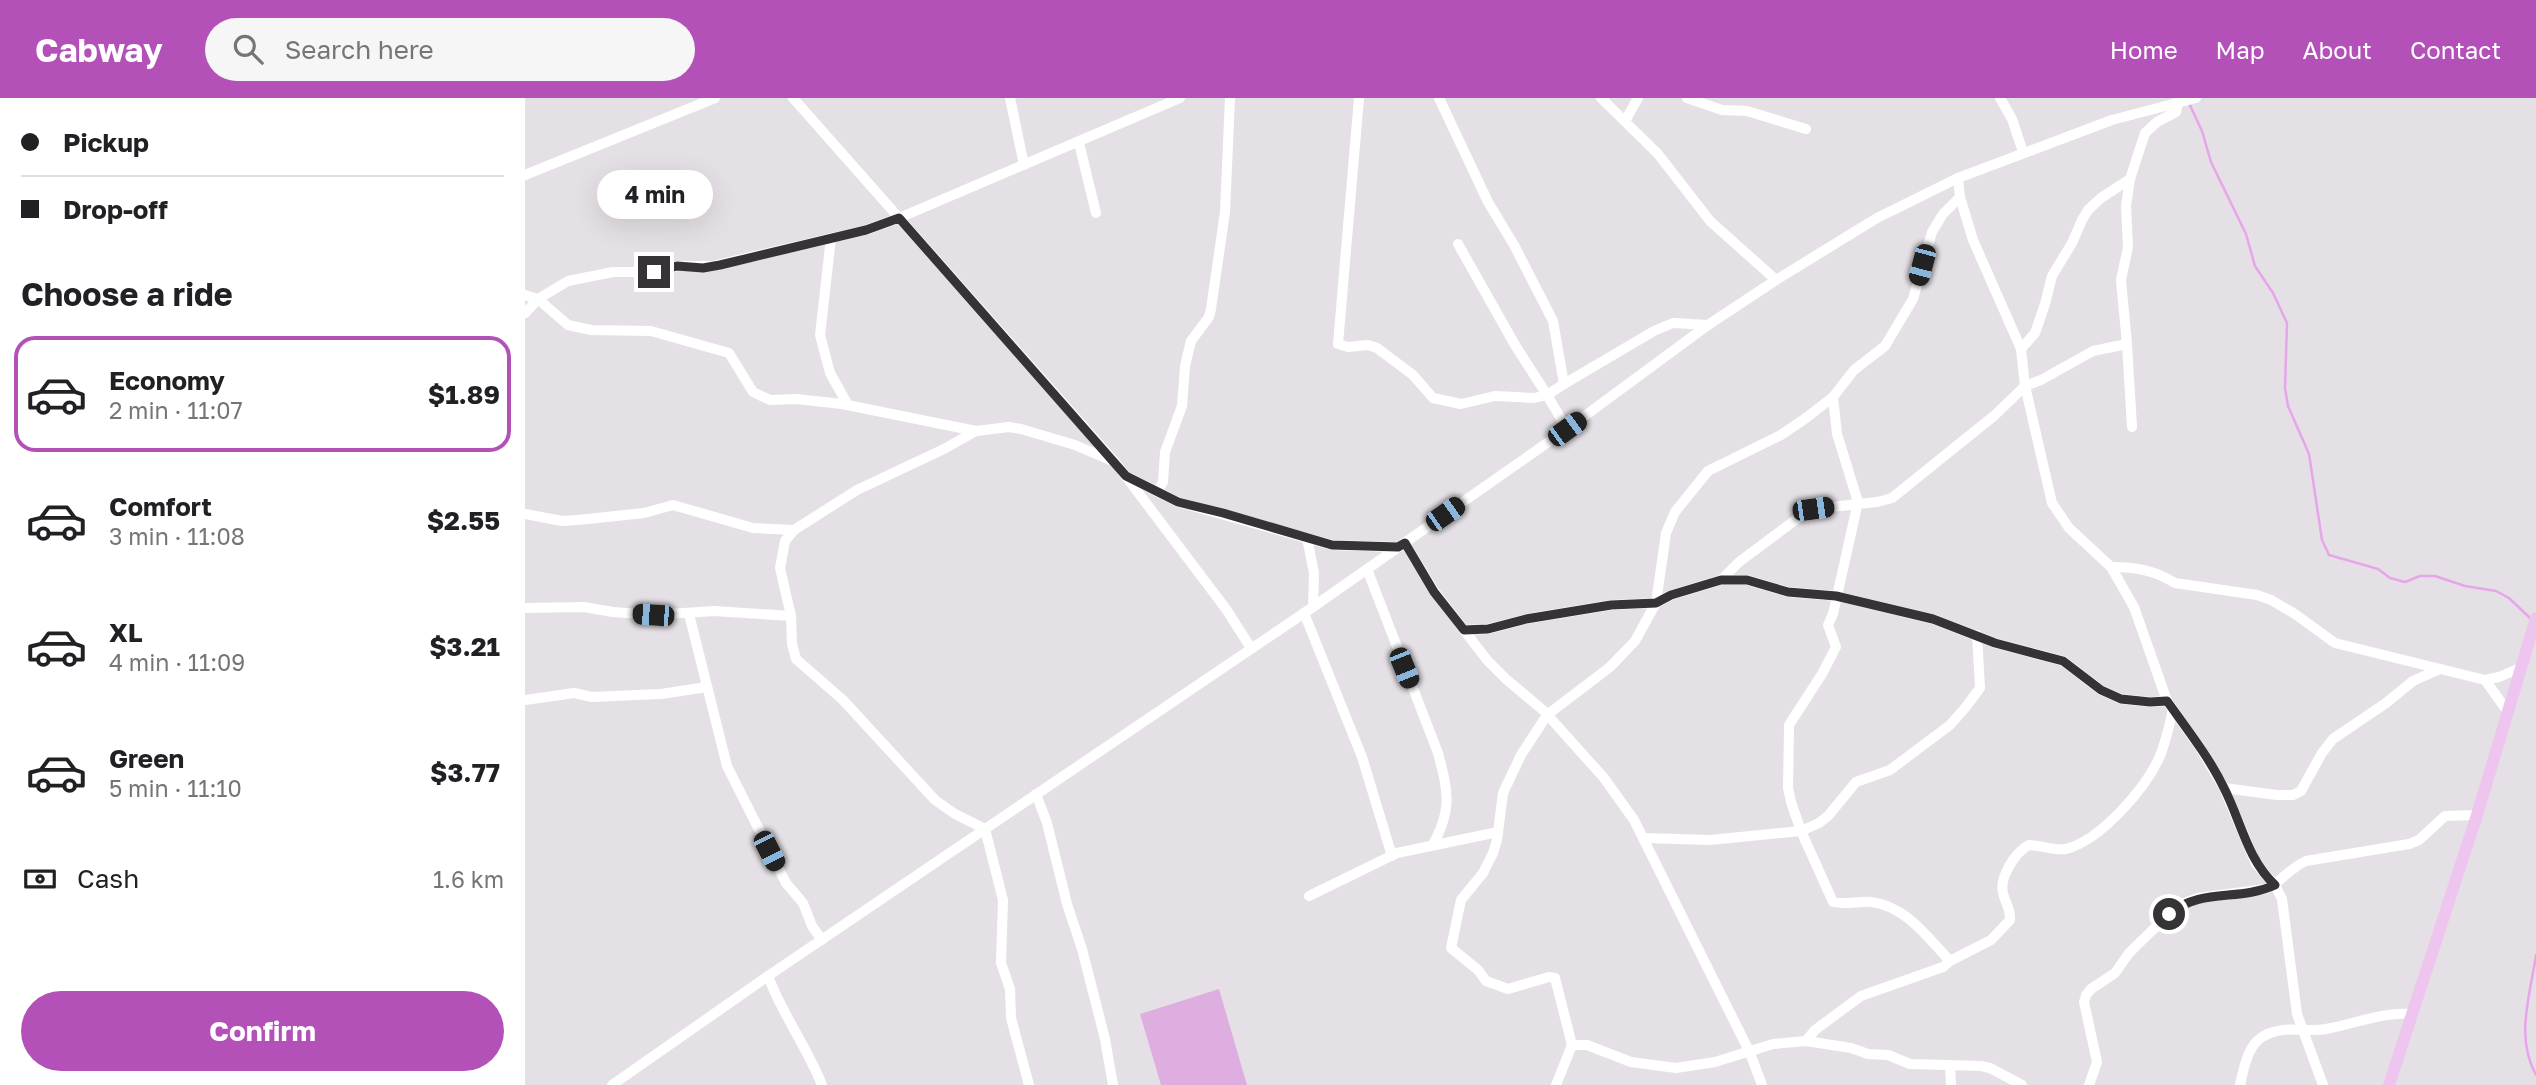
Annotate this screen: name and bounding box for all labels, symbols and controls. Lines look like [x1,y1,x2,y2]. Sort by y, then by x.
search box [205,18,695,81]
text: Cabway [35,30,163,69]
icon: search [229,30,267,68]
text: Search here [285,34,434,65]
text: Home [2110,35,2178,64]
text: Map [2216,35,2265,64]
text: About [2303,35,2372,64]
text: Contact [2410,35,2501,64]
text: Pickup [63,127,149,158]
callout: 4 min [596,170,712,220]
text: 4 min [625,180,685,208]
text: Drop-off [63,194,168,225]
car [1907,242,1938,288]
route end [638,256,670,288]
text: Choose a ride [21,275,233,313]
icon: car [25,363,88,426]
text: Economy [109,365,225,396]
text: $1.89 [428,379,500,410]
text: 2 min · 11:07 [109,396,243,424]
car [1544,408,1591,450]
icon: car [25,489,88,552]
text: Comfort [109,491,212,522]
car [1422,493,1469,535]
car [1791,496,1836,522]
text: $2.55 [427,505,500,536]
text: 3 min · 11:08 [109,522,245,550]
car [632,603,675,627]
icon: car [25,615,88,678]
text: XL [109,617,143,648]
text: $3.21 [429,631,500,662]
car [1387,645,1422,691]
text: 4 min · 11:09 [109,648,245,676]
icon: car [25,741,88,804]
text: Green [109,743,184,774]
text: $3.77 [430,757,500,788]
text: 5 min · 11:10 [109,774,242,802]
car [751,828,788,874]
icon: cash [21,860,59,898]
text: Cash [77,863,139,894]
text: 1.6 km [433,865,504,893]
route start [2153,898,2185,930]
button: Confirm [21,991,504,1071]

